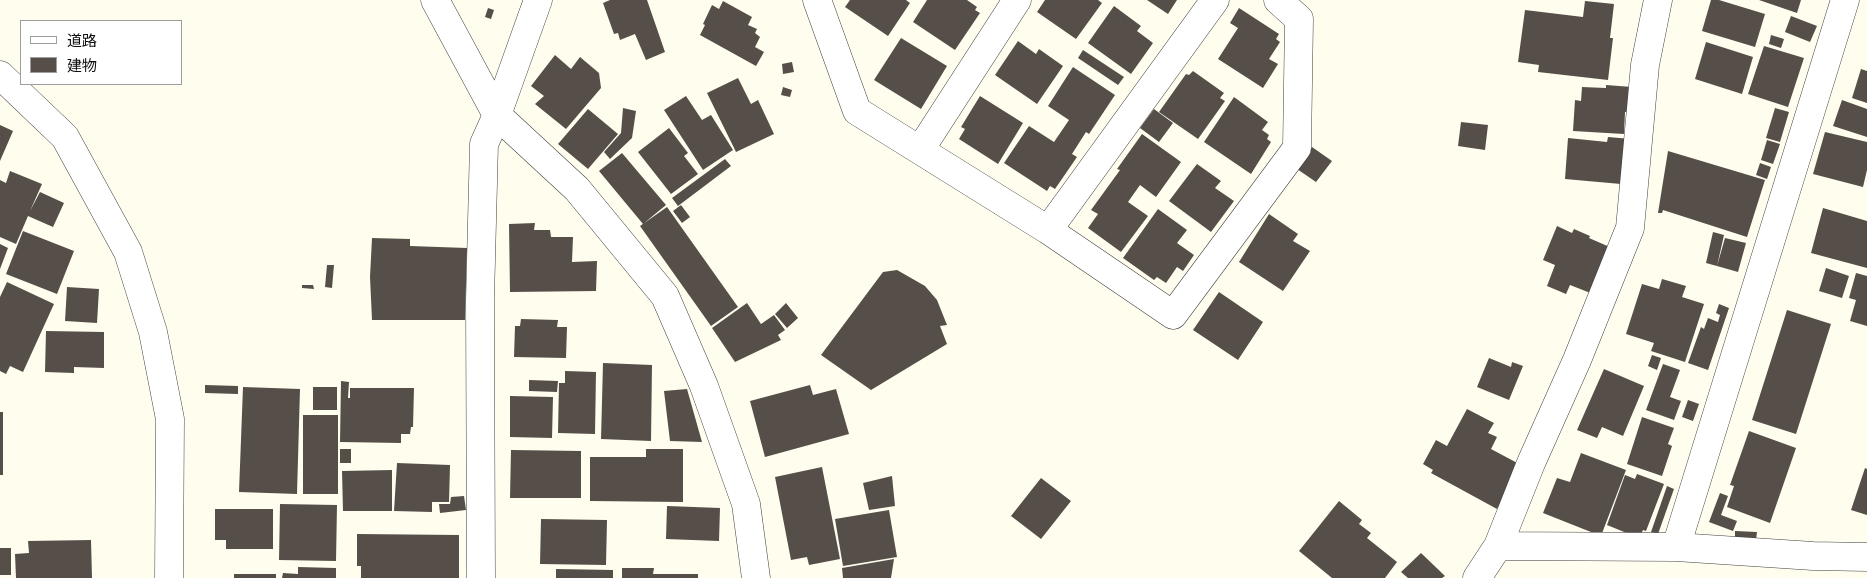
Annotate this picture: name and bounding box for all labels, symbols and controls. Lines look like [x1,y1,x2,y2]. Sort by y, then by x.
legend [20,20,182,85]
text: 道路 [67,33,97,49]
text: 建物 [67,58,97,74]

